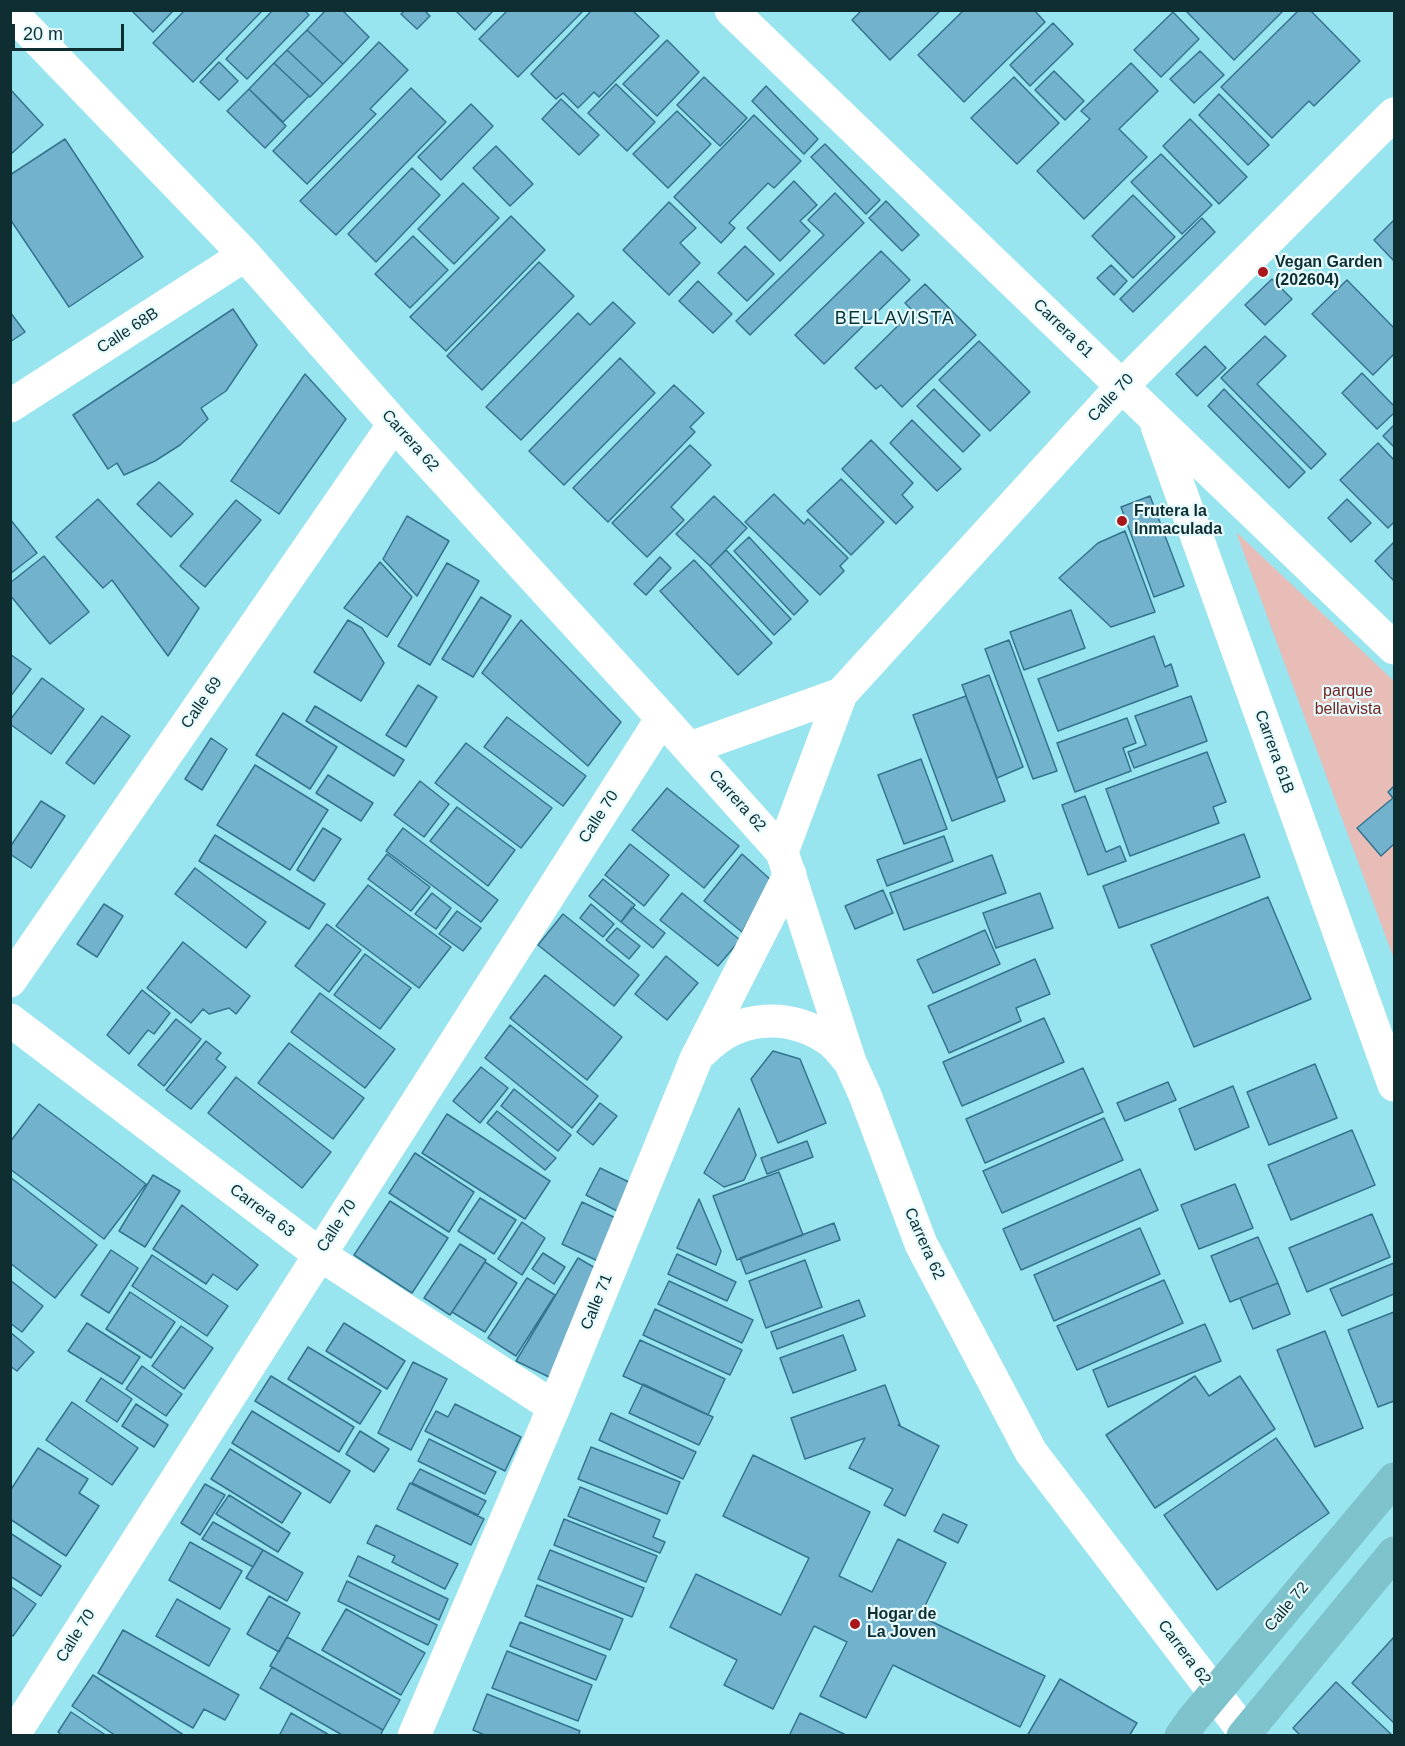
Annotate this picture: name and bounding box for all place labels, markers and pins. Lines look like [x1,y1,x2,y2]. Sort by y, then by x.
place label: Vegan Garden (202604) [1275,253,1383,291]
marker: Vegan Garden (202604) [1256,265,1270,279]
place label: Frutera la Inmaculada [1134,502,1222,540]
marker: Frutera la Inmaculada [1115,514,1129,528]
place label: Hogar de La Joven [867,1605,936,1643]
marker: Hogar de La Joven [848,1617,862,1631]

